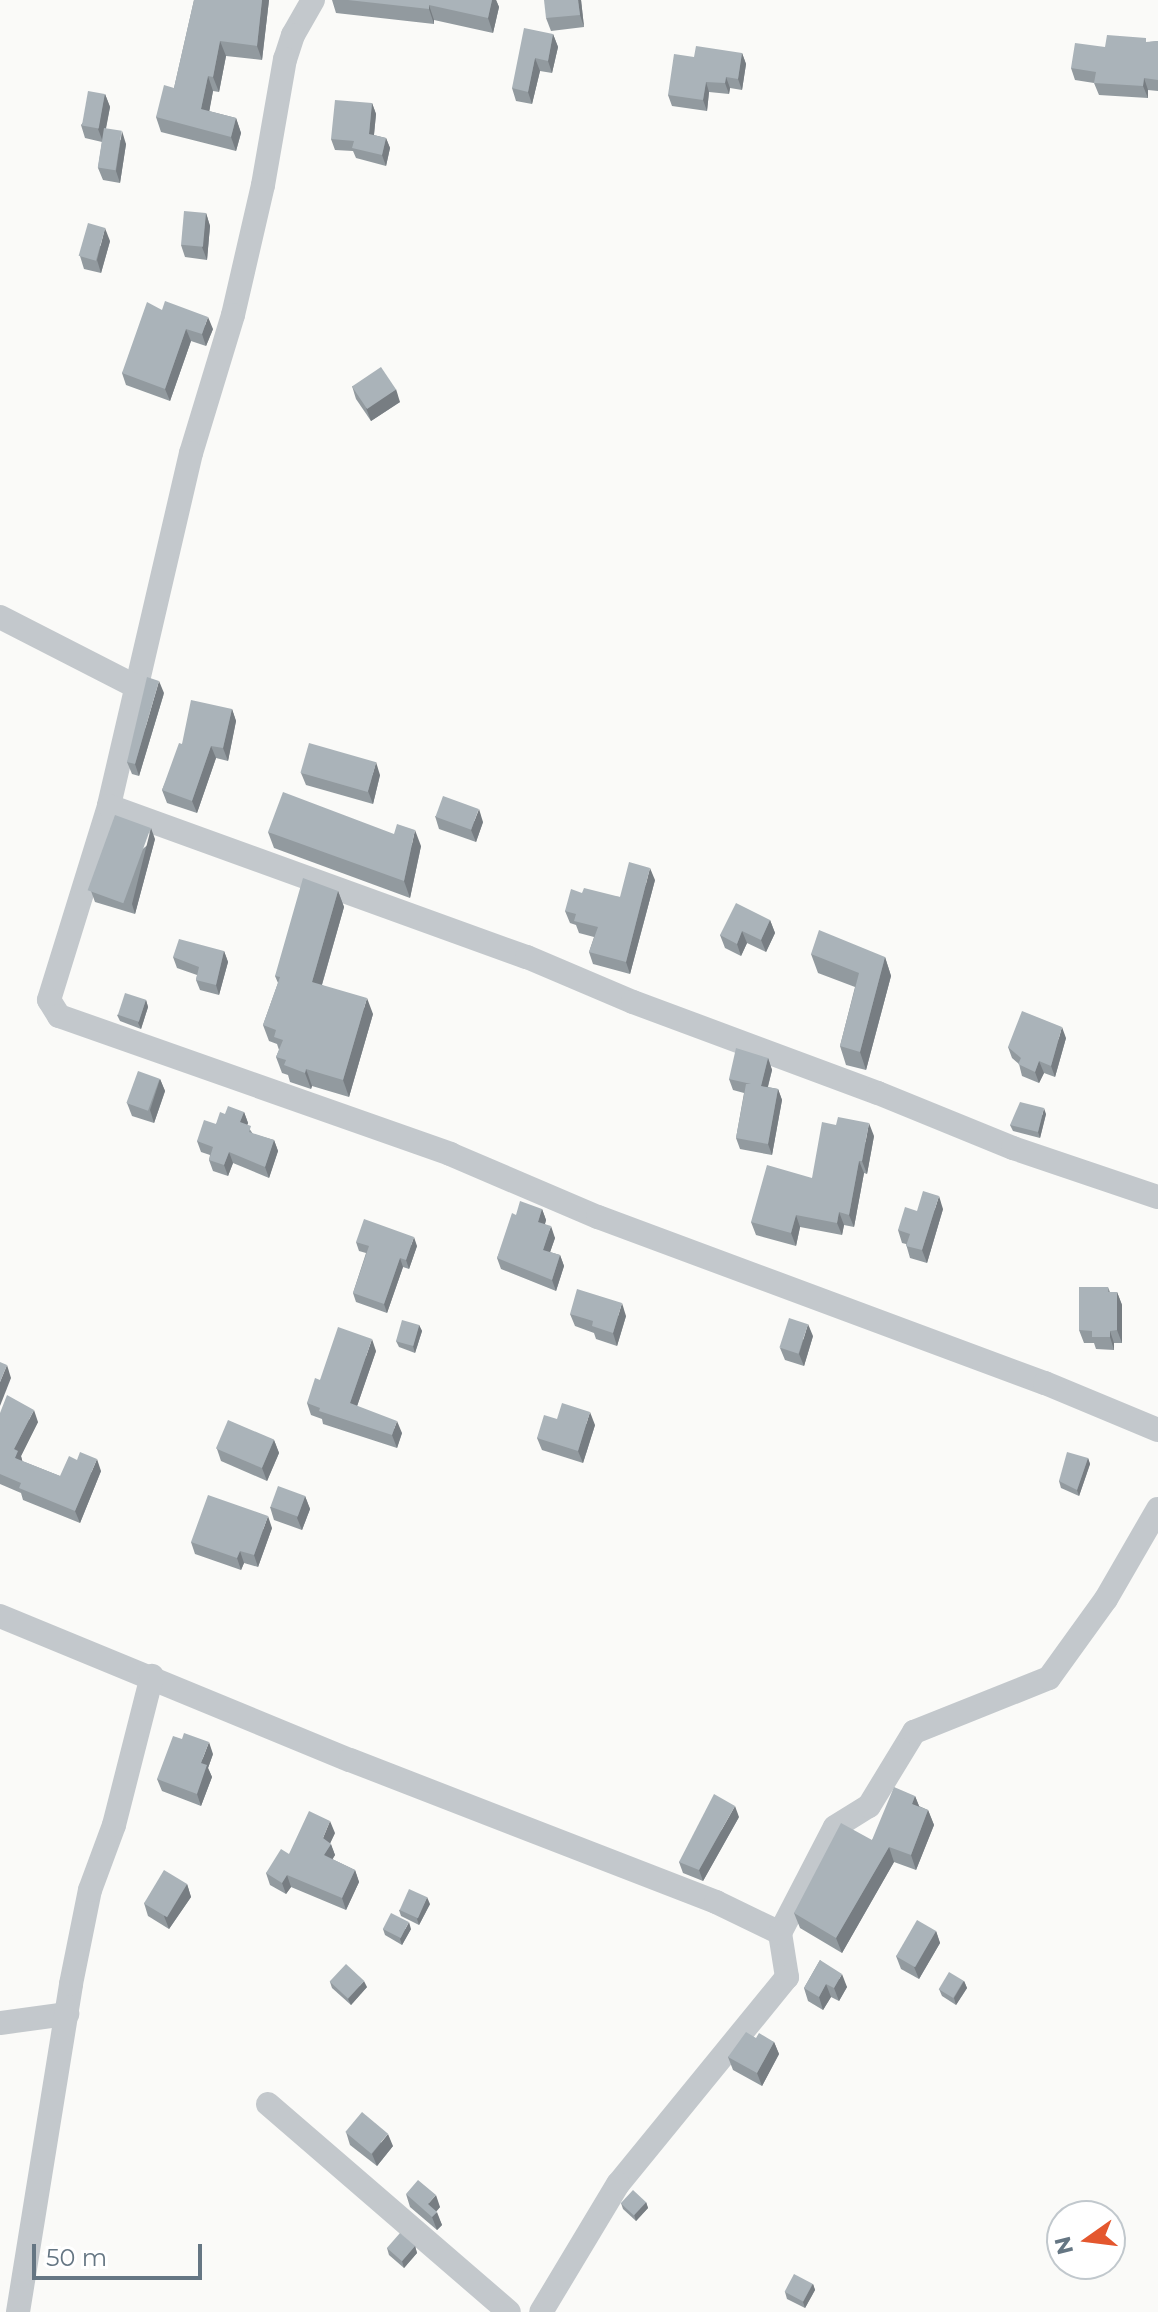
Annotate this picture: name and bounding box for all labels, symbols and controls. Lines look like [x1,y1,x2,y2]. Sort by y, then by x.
north arrow [1046,2200,1126,2280]
scale bar [36,2228,206,2278]
text: N [1049,2234,1079,2257]
text: 50 m [46,2243,107,2272]

